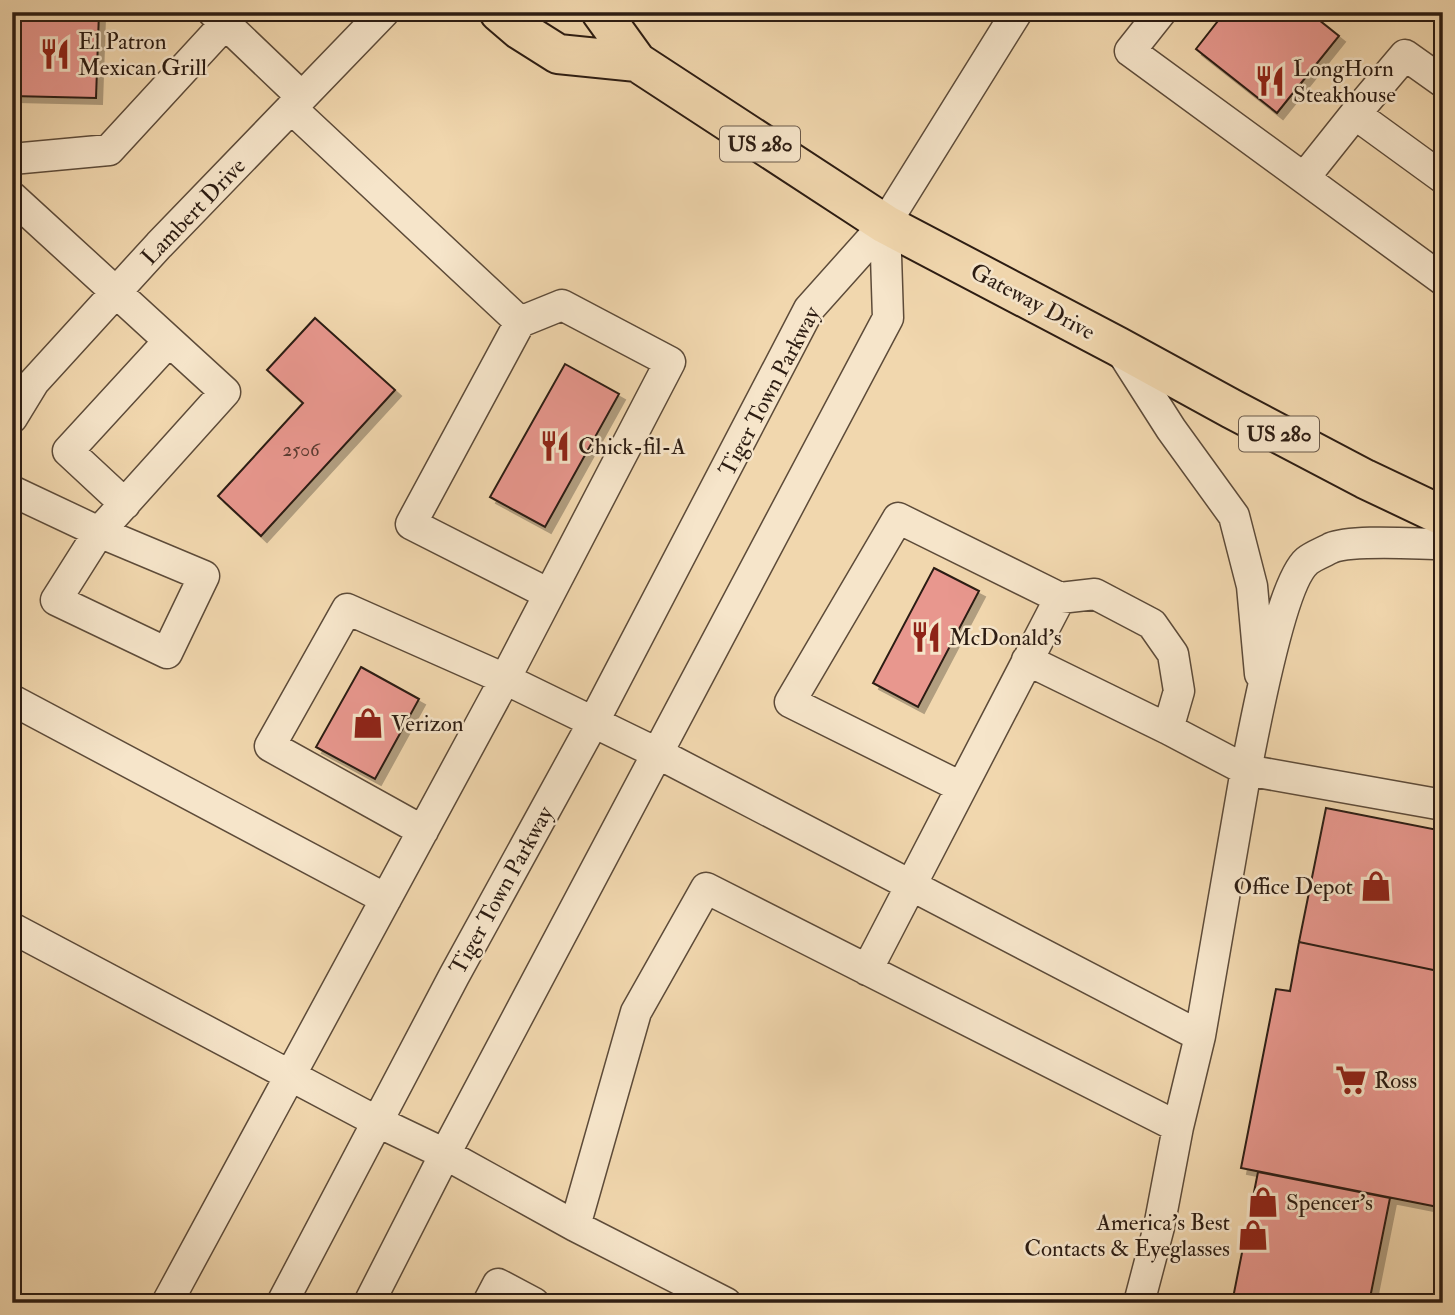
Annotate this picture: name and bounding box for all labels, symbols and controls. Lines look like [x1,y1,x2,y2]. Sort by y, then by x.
place label: El Patron Mexican Grill [78,27,207,82]
restaurant icon: El Patron Mexican Grill [38,37,72,71]
place label: LongHorn Steakhouse [1293,54,1396,109]
restaurant icon: LongHorn Steakhouse [1253,64,1287,98]
road number: US 280 [720,127,800,162]
street label: Lambert Drive [135,151,252,271]
street label: Gateway Drive [966,257,1100,347]
street label: Tiger Town Parkway [712,301,827,481]
road number: US 280 [1239,416,1319,452]
restaurant icon: Chick-fil-A [538,429,572,463]
place label: Chick-fil-A [578,432,686,461]
house number: 2506 [282,438,321,462]
restaurant icon: McDonald's [909,620,943,654]
place label: McDonald's [949,623,1062,652]
shop icon: Verizon [351,706,385,740]
place label: Verizon [391,709,464,738]
street label: Tiger Town Parkway [443,800,560,980]
shop icon: Office Depot [1359,869,1393,903]
place label: Office Depot [1234,872,1353,902]
supermarket icon: Ross [1334,1063,1368,1097]
place label: Ross [1374,1066,1417,1095]
shop icon: Spencer's [1246,1185,1280,1219]
place label: Spencer's [1286,1188,1373,1218]
place label: America's Best Contacts & Eyeglasses [1024,1208,1230,1263]
shop icon: America's Best Contacts & Eyeglasses [1236,1218,1270,1252]

